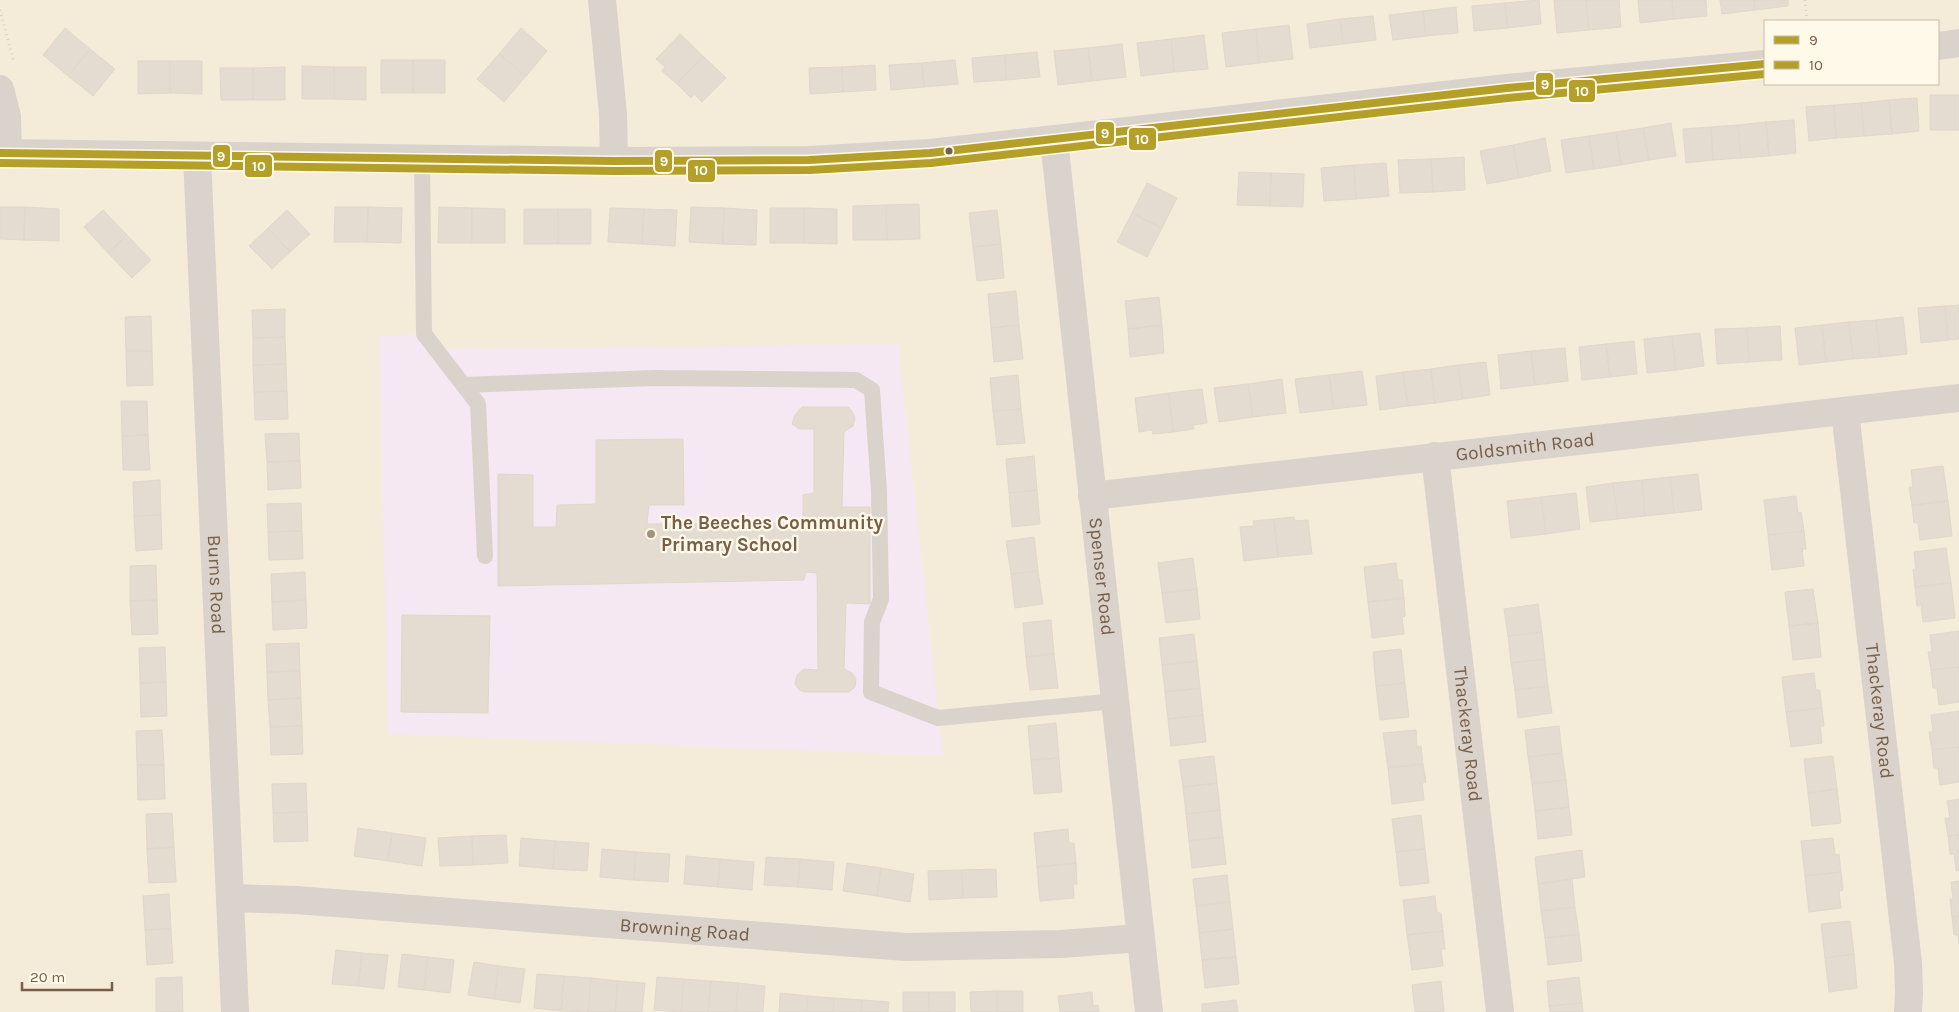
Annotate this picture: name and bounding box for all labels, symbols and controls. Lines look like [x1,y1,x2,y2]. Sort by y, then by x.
legend [1764,20,1939,85]
text: 9 [1809,31,1818,49]
text: 10 [1809,56,1823,74]
line badge: 9 [1535,72,1554,96]
text: 9 [1541,76,1549,93]
line badge: 10 [1568,79,1596,103]
text: 10 [1575,83,1589,100]
line badge: 9 [1095,121,1115,145]
text: 9 [1101,125,1109,142]
line badge: 10 [1128,127,1157,151]
text: 10 [1135,131,1149,148]
line badge: 9 [212,144,231,168]
unlabelled marker [944,146,954,156]
text: 9 [217,148,225,165]
line badge: 9 [654,149,673,173]
text: 9 [660,153,668,170]
line badge: 10 [244,154,273,178]
text: 10 [252,158,266,175]
line badge: 10 [687,159,716,183]
text: 10 [694,162,708,179]
street label: Goldsmith Road [1455,428,1596,466]
place label: The Beeches Community Primary School [661,512,883,556]
street label: Spenser Road [1084,516,1119,637]
marker: The Beeches Community Primary School [645,528,657,540]
street label: Burns Road [203,534,229,635]
street label: Thackeray Road [1861,642,1898,780]
street label: Thackeray Road [1449,665,1486,803]
street label: Browning Road [619,914,751,946]
scale bar [22,960,112,992]
text: 20 m [30,968,65,986]

